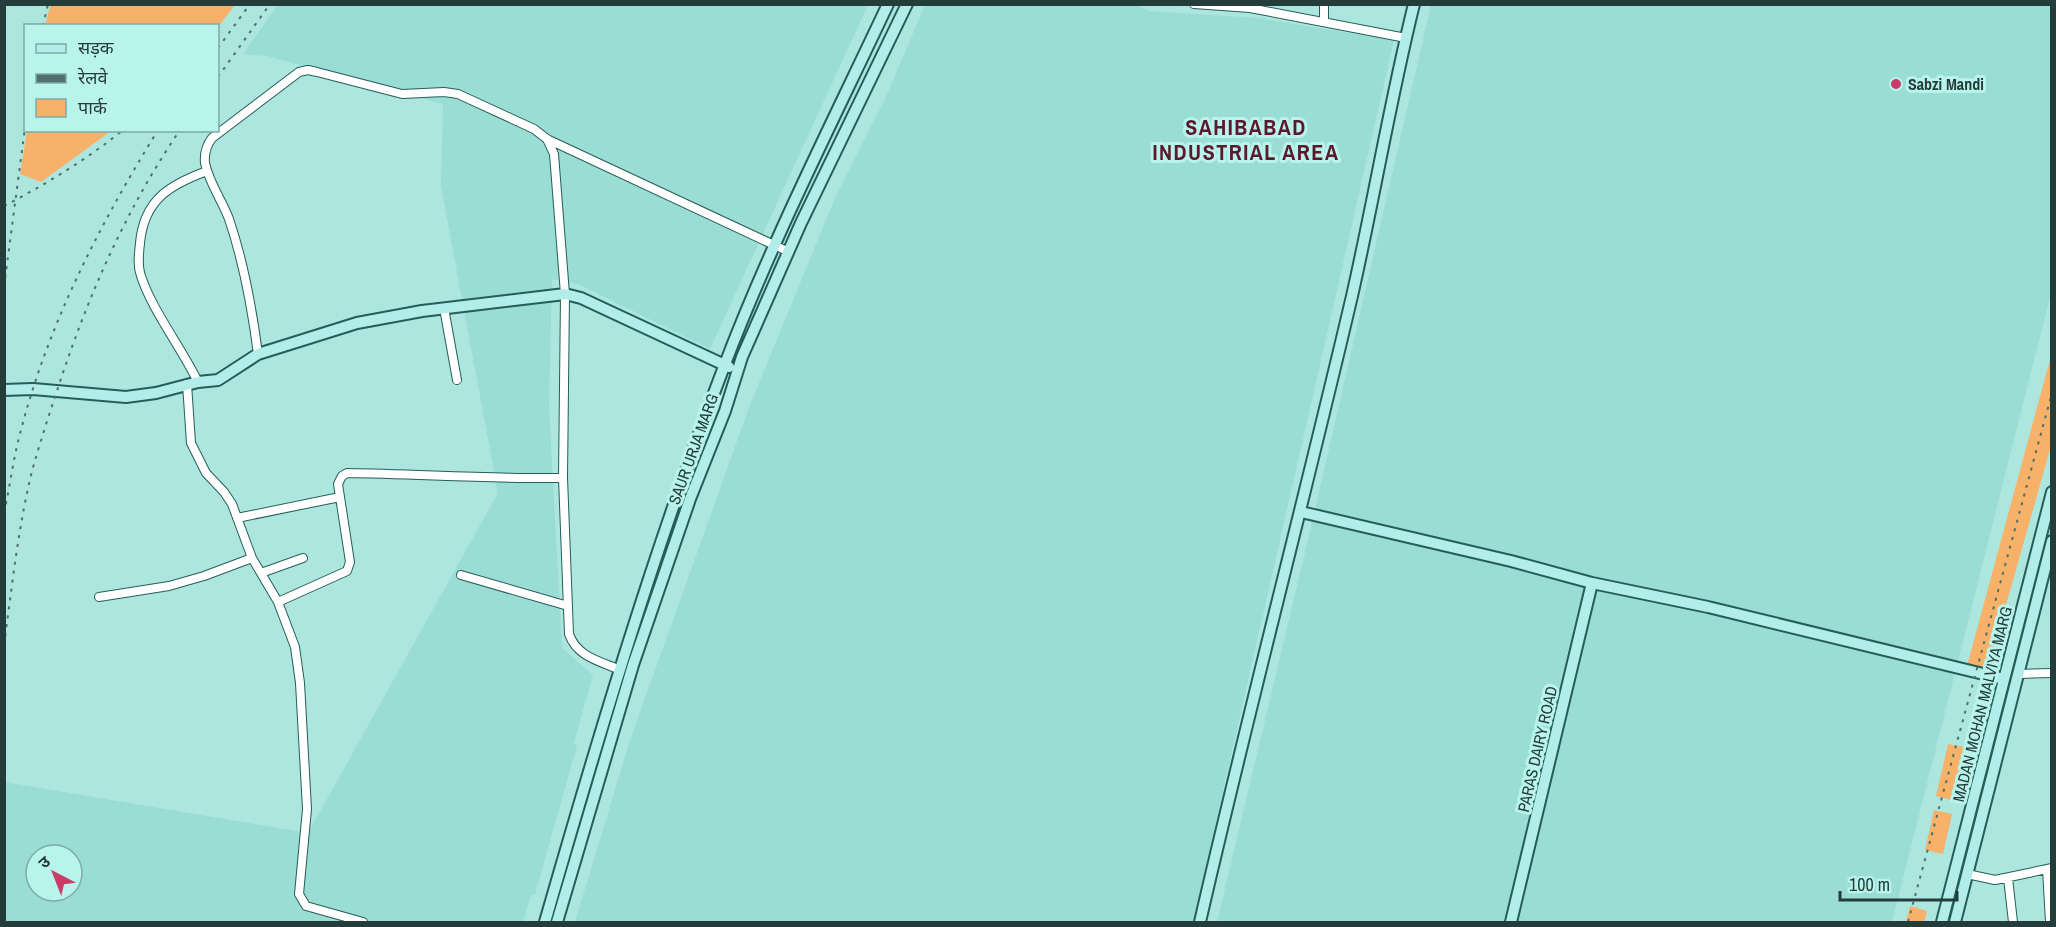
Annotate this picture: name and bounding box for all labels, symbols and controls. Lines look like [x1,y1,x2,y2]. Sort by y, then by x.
legend [24,24,219,132]
text: सड़क [78,35,115,60]
text: रेलवे [77,65,109,90]
place label: Sabzi Mandi [1908,73,1984,95]
marker: Sabzi Mandi [1889,77,1903,91]
text: पार्क [78,95,108,120]
district label: SAHIBABAD INDUSTRIAL AREA [1153,112,1339,167]
street label: SAUR URJA MARG [663,390,723,508]
street label: MADAN MOHAN MALVIYA MARG [1947,604,2017,804]
street label: PARAS DAIRY ROAD [1512,684,1562,814]
north arrow [24,843,84,903]
text: उ [33,850,55,873]
scale bar [1840,864,1957,902]
text: 100 m [1849,872,1890,897]

